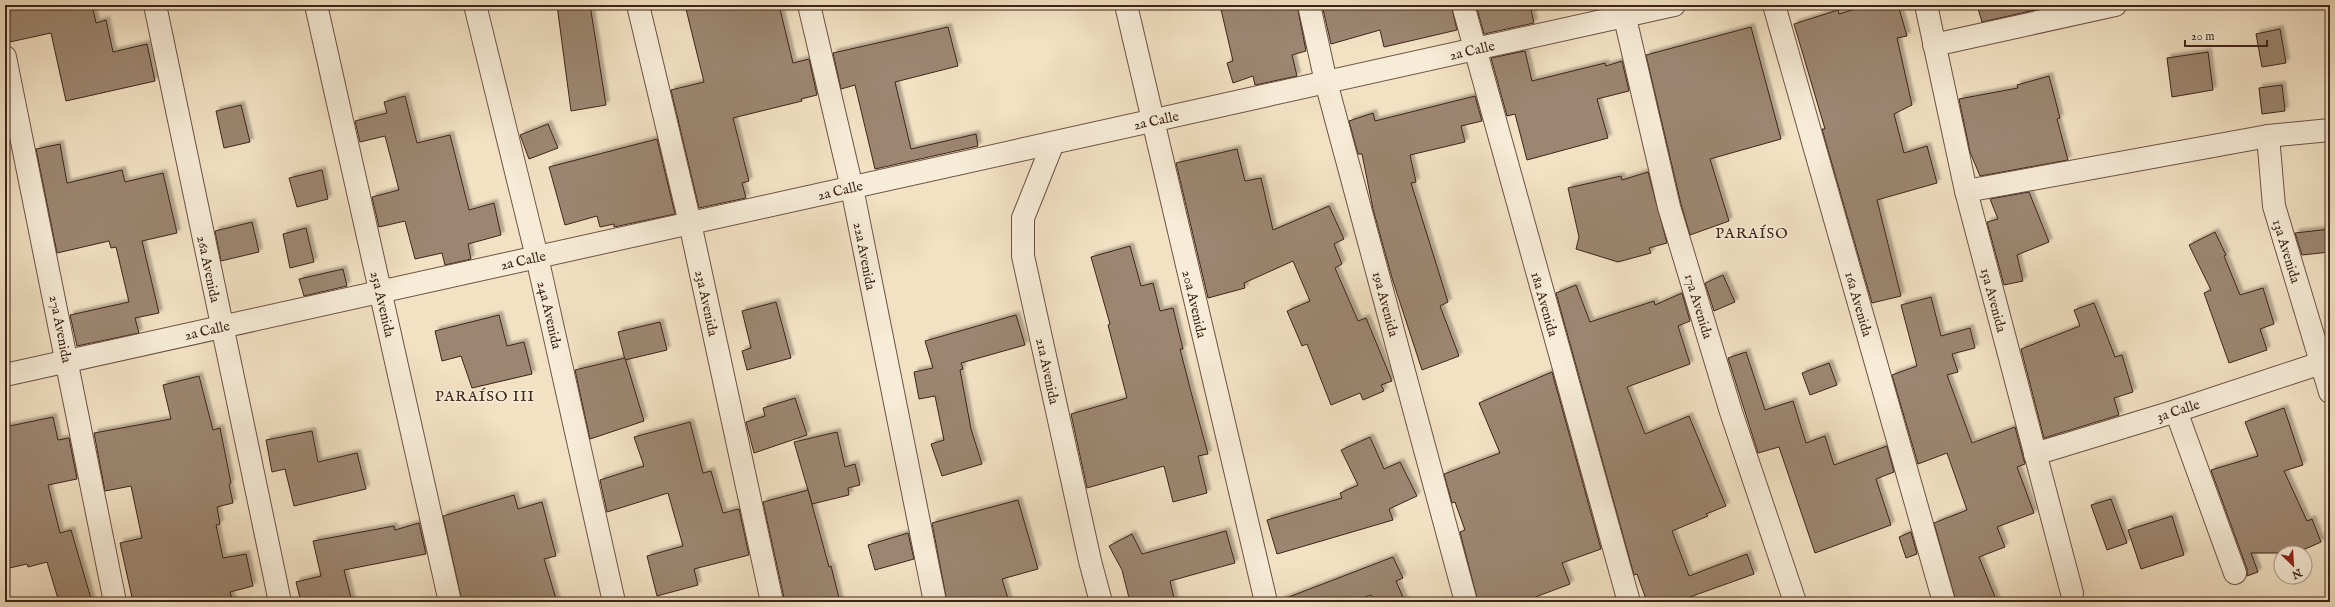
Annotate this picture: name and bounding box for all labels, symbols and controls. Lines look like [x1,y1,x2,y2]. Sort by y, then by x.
scale bar [2185,22,2267,48]
text: 20 m [2191,29,2214,44]
street label: 2a Calle [1448,37,1497,65]
street label: 2a Calle [1132,107,1181,135]
street label: 2a Calle [816,177,865,205]
street label: 13a Avenida [2268,217,2305,286]
street label: 22a Avenida [849,221,880,293]
district label: PARAÍSO [1715,224,1789,243]
street label: 26a Avenida [192,234,224,305]
street label: 2a Calle [499,247,548,275]
street label: 15a Avenida [1976,266,2010,335]
street label: 23a Avenida [690,268,722,339]
street label: 20a Avenida [1178,269,1211,341]
street label: 25a Avenida [366,270,399,340]
street label: 19a Avenida [1368,270,1403,340]
street label: 18a Avenida [1526,270,1562,339]
street label: 16a Avenida [1840,270,1876,340]
street label: 17a Avenida [1680,271,1717,342]
street label: 24a Avenida [533,280,566,352]
street label: 27a Avenida [45,294,76,365]
street label: 2a Calle [183,317,232,345]
street label: 21a Avenida [1031,336,1063,407]
district label: PARAÍSO III [435,387,535,406]
street label: 3a Calle [2154,395,2203,426]
north arrow [2273,545,2313,585]
text: N [2289,564,2305,582]

